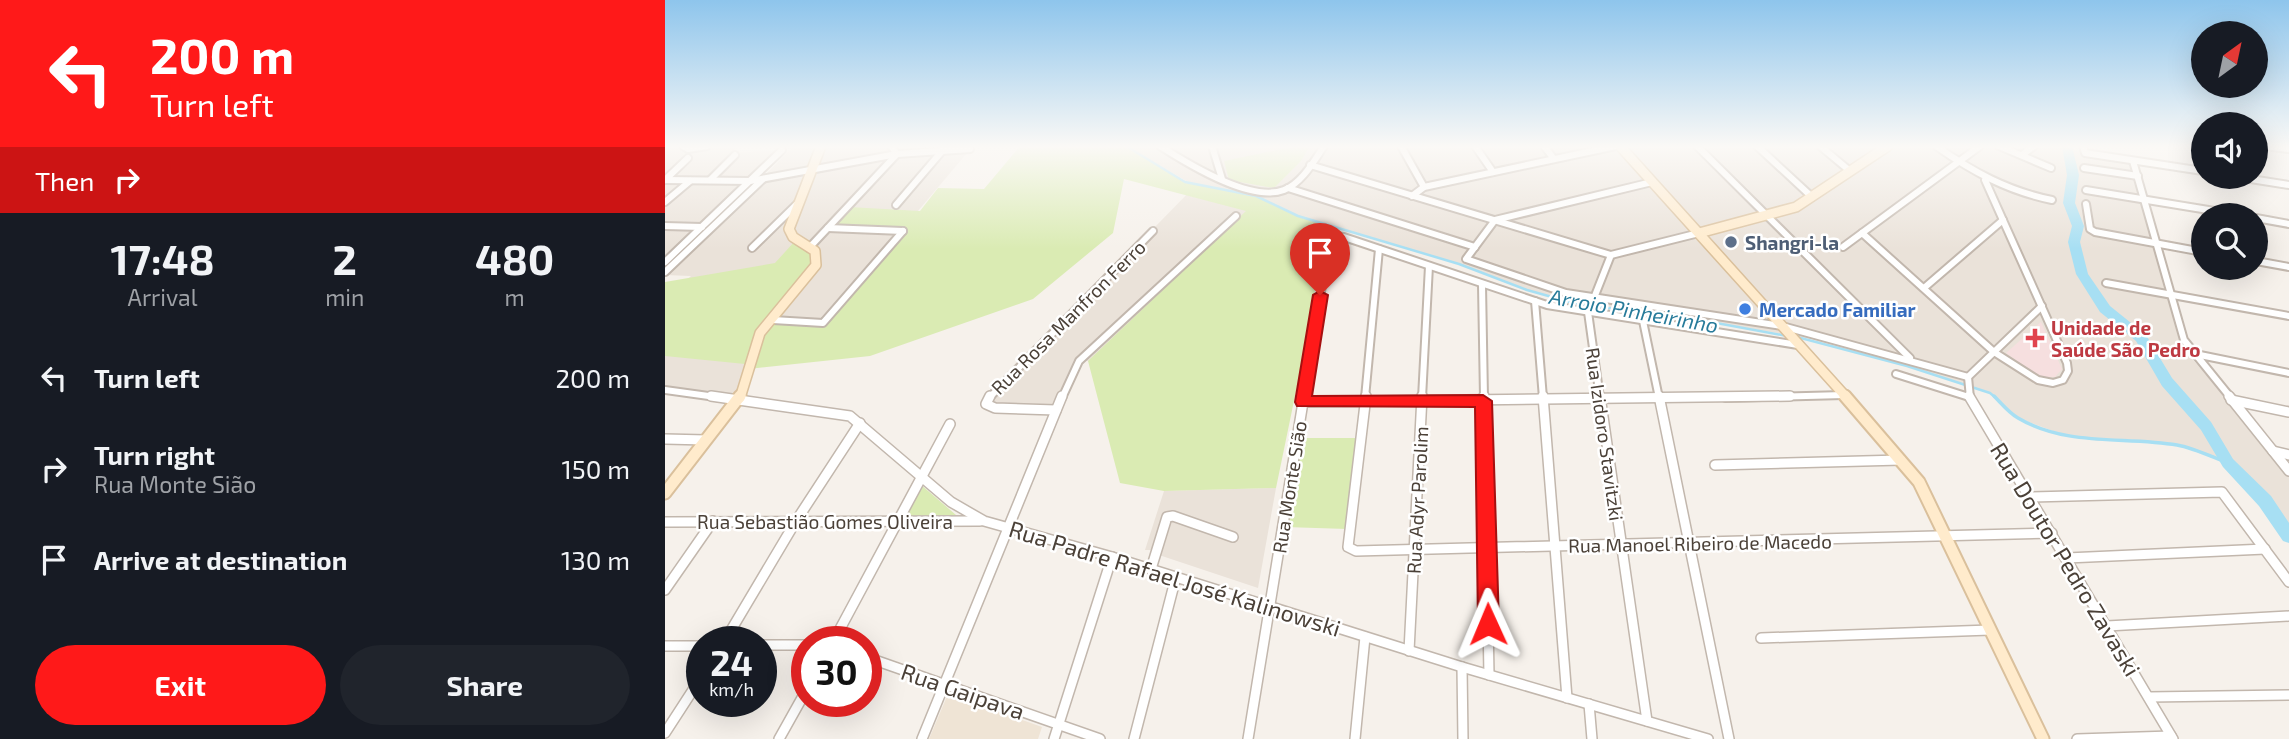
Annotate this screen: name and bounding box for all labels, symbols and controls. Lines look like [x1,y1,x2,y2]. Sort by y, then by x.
north arrow [2191,21,2268,98]
map controls [2191,21,2268,280]
text: 200 m [150,25,294,84]
icon: left [35,28,126,119]
text: Turn left [150,85,274,123]
button: sound [2191,112,2268,189]
icon: right [108,161,146,199]
text: Then [35,165,94,196]
button: search [2191,203,2268,280]
pin [1290,223,1350,295]
place label: Shangri-la [1745,231,1839,254]
text: 17:48 [111,233,215,283]
text: 2 [333,233,357,283]
text: 480 [475,233,554,283]
icon: arrive [1301,234,1339,272]
marker: Shangri-la [1723,234,1739,250]
street label: Rua Rosa Manfron Ferro [986,235,1150,399]
text: Arrival [128,283,198,311]
text: min [325,283,364,311]
text: m [505,283,525,311]
water label: Arroio Pinheirinho [1547,283,1720,337]
place label: Mercado Familiar [1759,298,1916,321]
marker: Mercado Familiar [1737,301,1753,317]
place label: Unidade de Saúde São Pedro [2051,316,2201,361]
marker: Unidade de Saúde São Pedro [2025,328,2045,348]
street label: Rua Izidoro Stavitzki [1581,346,1629,522]
icon: left [35,359,73,397]
text: Turn left [94,362,200,393]
text: 200 m [555,362,630,393]
street label: Rua Monte Sião [1267,419,1311,555]
street label: Rua Adyr Parolim [1402,426,1432,574]
street label: Rua Doutor Pedro Zavaski [1985,437,2147,681]
text: Turn right [94,439,215,470]
icon: right [35,450,73,488]
text: 150 m [561,453,630,484]
text: Rua Monte Sião [94,470,256,498]
street label: Rua Sebastião Gomes Oliveira [697,510,953,533]
street label: Rua Padre Rafael José Kalinowski [1006,514,1344,642]
street label: Rua Manoel Ribeiro de Macedo [1568,529,1832,557]
icon: arrive [35,541,73,579]
text: Arrive at destination [94,544,347,575]
text: 130 m [561,544,630,575]
position arrow [1451,587,1525,661]
speed limit sign: 30 [791,626,882,717]
text: 24 [710,641,753,683]
button: Exit [35,645,326,725]
button: Share [340,645,630,725]
street label: Rua Gaipava [898,657,1028,725]
text: km/h [709,678,754,700]

